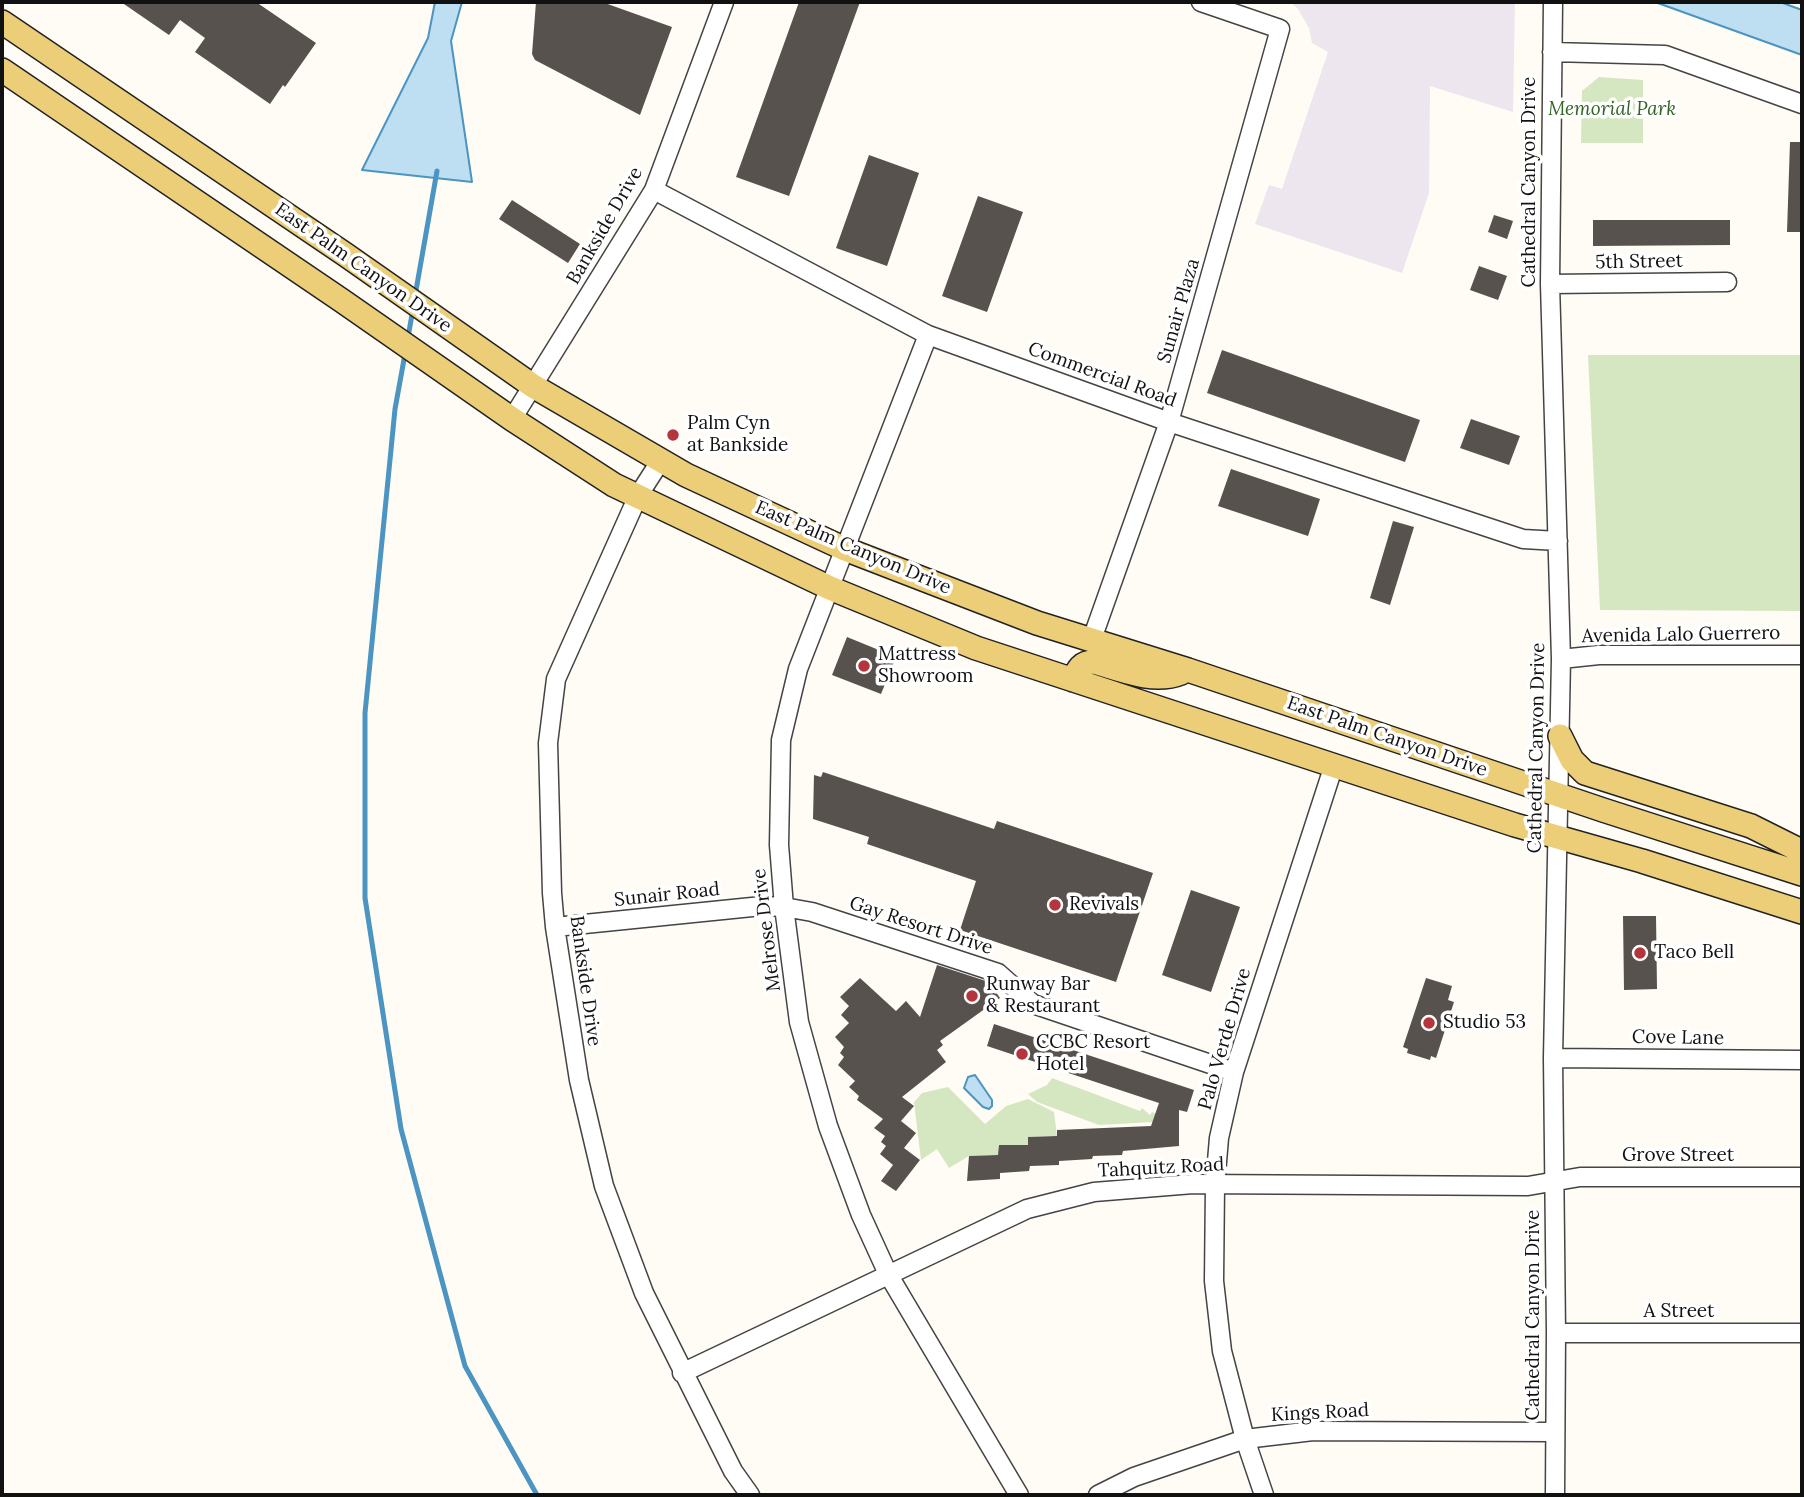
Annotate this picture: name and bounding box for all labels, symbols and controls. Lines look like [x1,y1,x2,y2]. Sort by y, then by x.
street label: Cathedral Canyon Drive [1519,77,1541,287]
park label: Memorial Park [1548,99,1676,121]
street label: Bankside Drive [562,163,648,289]
street label: East Palm Canyon Drive [270,198,456,338]
street label: 5th Street [1595,250,1683,274]
street label: Sunair Plaza [1153,256,1205,366]
street label: Commercial Road [1025,338,1179,412]
place label: Palm Cyn at Bankside [687,413,788,457]
marker: Palm Cyn at Bankside [665,427,681,443]
street label: East Palm Canyon Drive [752,496,954,600]
street label: Avenida Lalo Guerrero [1581,622,1781,648]
street label: Cathedral Canyon Drive [1524,642,1550,854]
place label: Mattress Showroom [878,644,974,688]
marker: Mattress Showroom [856,658,872,674]
street label: East Palm Canyon Drive [1284,692,1490,782]
street label: Melrose Drive [748,867,786,993]
street label: Sunair Road [613,878,721,912]
street label: Gay Resort Drive [846,892,996,960]
place label: Revivals [1069,894,1139,916]
marker: Revivals [1047,897,1063,913]
street label: Bankside Drive [565,914,605,1048]
place label: Taco Bell [1654,942,1734,964]
marker: Taco Bell [1632,945,1648,961]
street label: Palo Verde Drive [1194,965,1256,1113]
place label: Runway Bar & Restaurant [986,974,1100,1018]
marker: Runway Bar & Restaurant [964,988,980,1004]
place label: Studio 53 [1443,1012,1526,1034]
marker: Studio 53 [1421,1015,1437,1031]
street label: Cove Lane [1632,1026,1724,1050]
place label: CCBC Resort Hotel [1036,1032,1150,1076]
marker: CCBC Resort Hotel [1014,1046,1030,1062]
street label: Grove Street [1622,1145,1734,1167]
street label: Tahquitz Road [1097,1153,1225,1183]
street label: Cathedral Canyon Drive [1523,1210,1545,1420]
street label: A Street [1644,1301,1714,1323]
street label: Kings Road [1270,1399,1370,1427]

